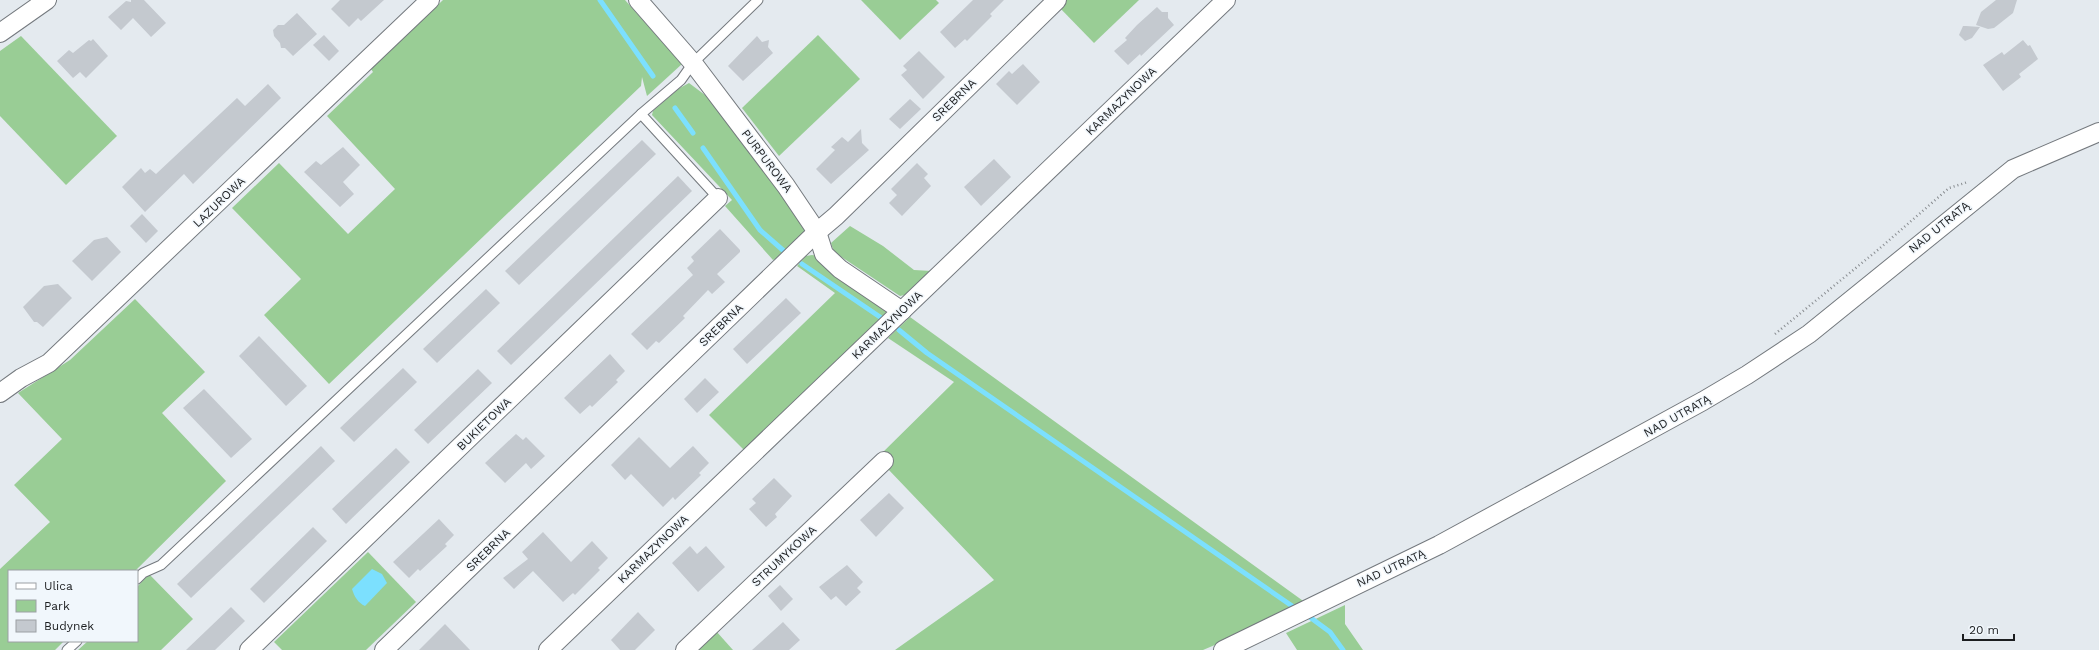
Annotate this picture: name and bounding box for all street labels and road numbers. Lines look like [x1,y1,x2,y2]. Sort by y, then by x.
street label: KARMAZYNOWA [1083,64,1159,138]
street label: SREBRNA [929,76,979,124]
street label: PURPUROWA [739,127,795,195]
street label: LAZUROWA [190,174,248,230]
street label: NAD UTRATĄ [1906,198,1972,256]
street label: KARMAZYNOWA [849,288,925,362]
street label: SREBRNA [696,301,746,349]
street label: NAD UTRATĄ [1641,392,1713,440]
street label: BUKIETOWA [454,395,514,453]
street label: KARMAZYNOWA [615,512,691,586]
street label: STRUMYKOWA [749,522,819,590]
street label: SREBRNA [463,526,513,574]
street label: NAD UTRATĄ [1354,546,1428,590]

